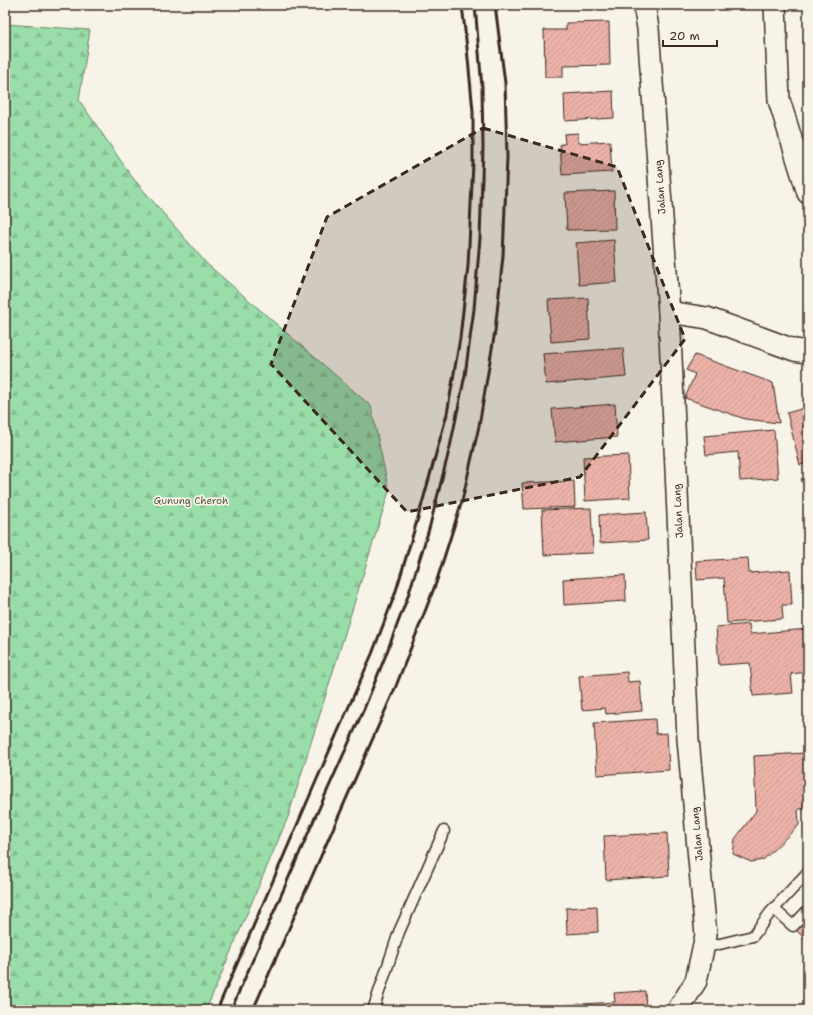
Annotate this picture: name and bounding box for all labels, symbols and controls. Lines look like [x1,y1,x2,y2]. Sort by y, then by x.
scale bar [663,22,717,48]
text: 20 m [669,28,700,44]
street label: Jalan Lang [652,159,668,215]
street label: Jalan Lang [670,483,686,539]
park label: Gunung Cheroh [154,494,228,507]
street label: Jalan Lang [688,806,706,862]

